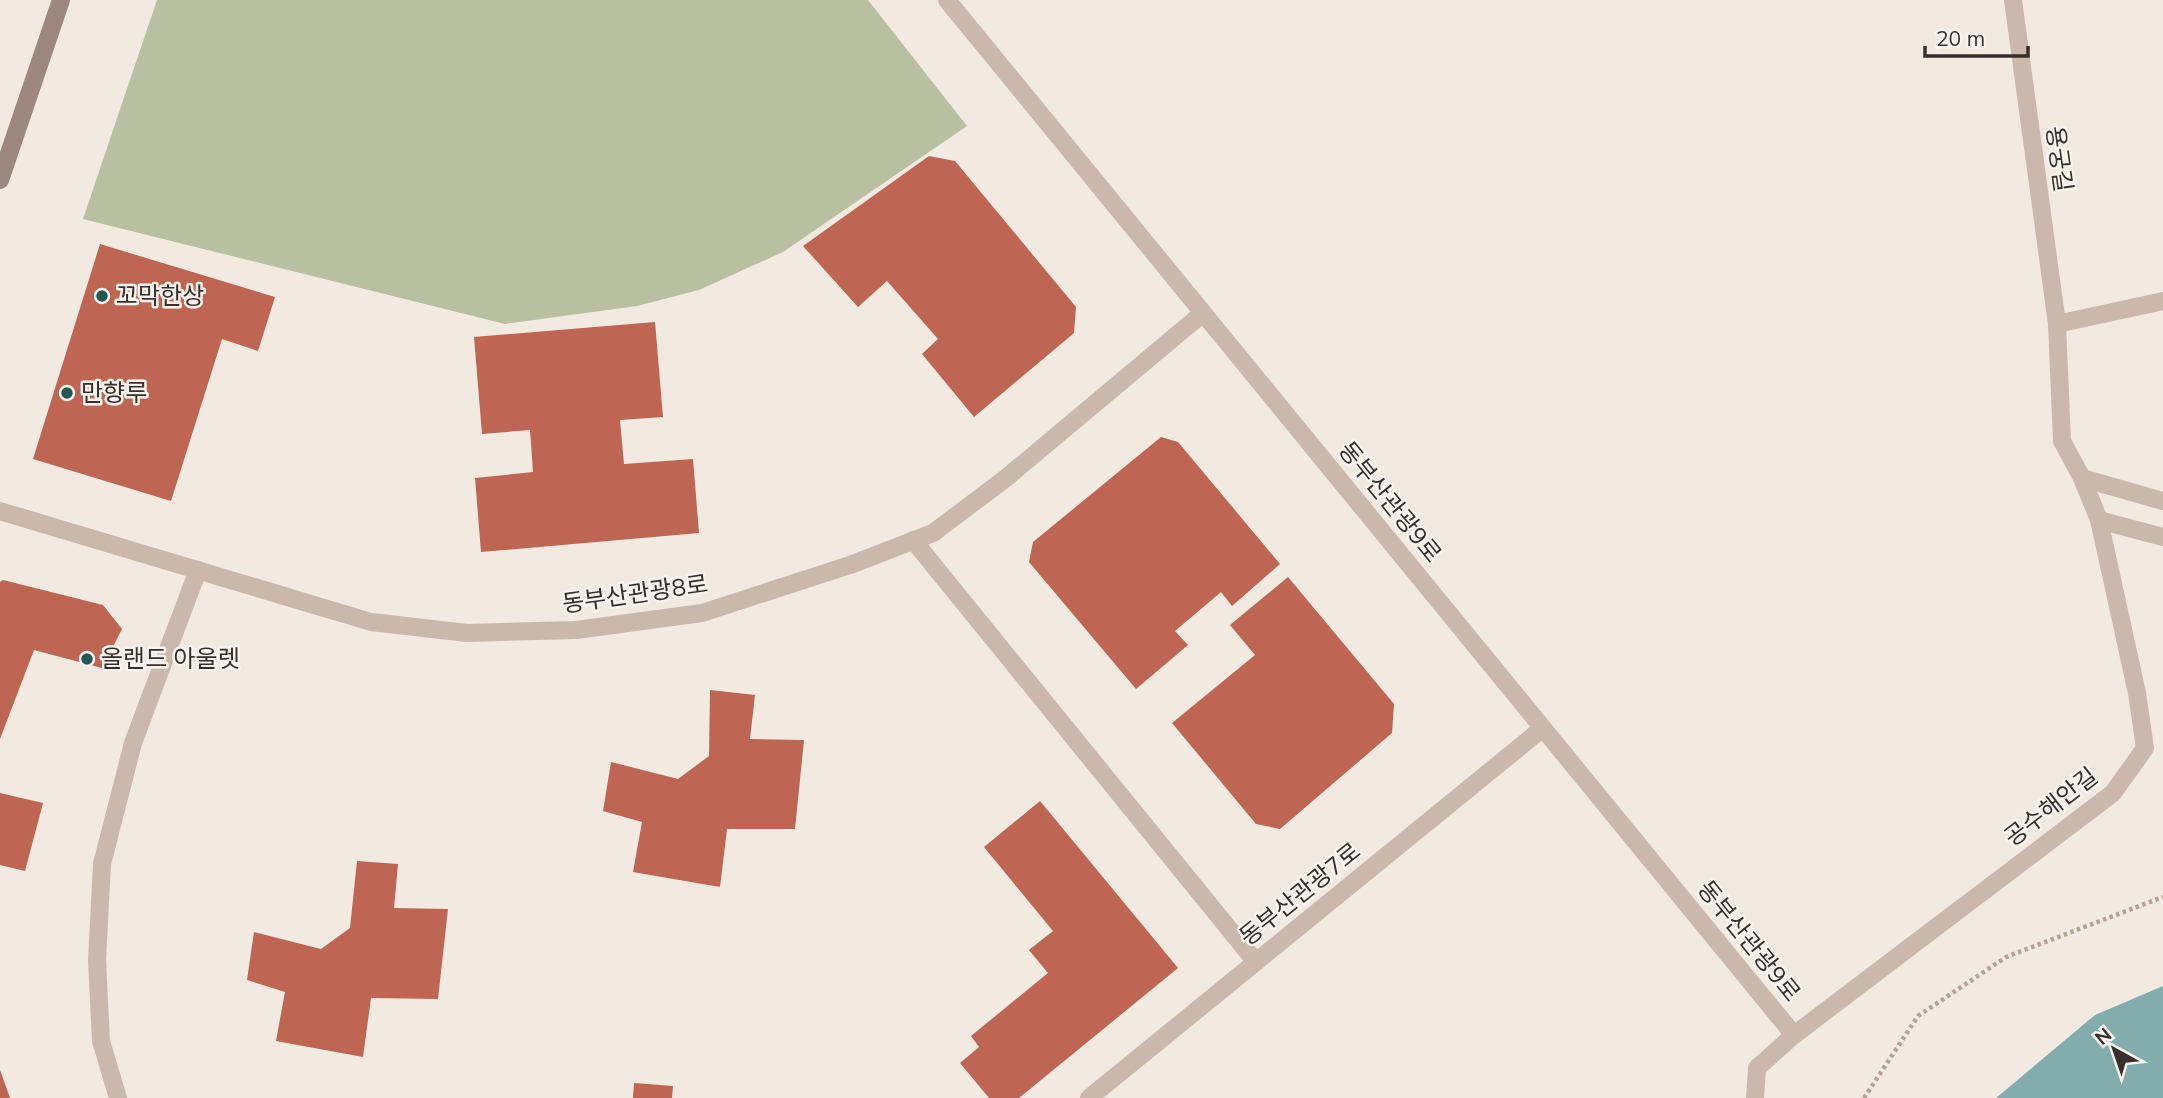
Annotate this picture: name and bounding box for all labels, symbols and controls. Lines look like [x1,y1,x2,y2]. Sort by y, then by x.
scale bar [1925,14,2028,58]
text: 20 m [1936,25,1985,51]
street label: 용궁길 [2041,124,2079,194]
place label: 꼬막한상 [116,280,204,310]
marker: 꼬막한상 [94,288,110,304]
place label: 만향루 [81,377,147,407]
marker: 만향루 [59,385,75,401]
street label: 동부산관광9로 [1333,435,1449,568]
street label: 동부산관광8로 [560,568,710,618]
place label: 올랜드 아울렛 [101,643,240,673]
marker: 올랜드 아울렛 [79,651,95,667]
street label: 공수해안길 [1998,760,2103,852]
street label: 동부산관광7로 [1233,835,1366,951]
street label: 동부산관광9로 [1692,874,1808,1007]
north arrow [2079,1014,2149,1084]
text: N [2090,1022,2116,1050]

